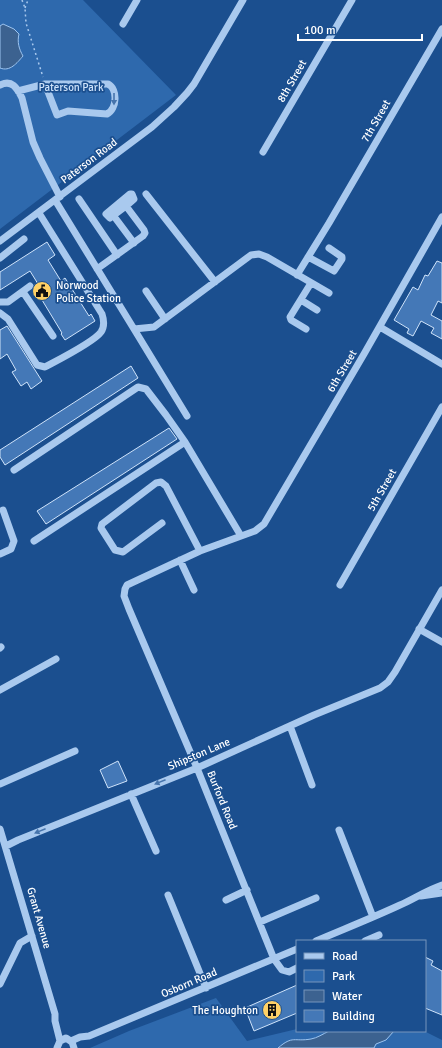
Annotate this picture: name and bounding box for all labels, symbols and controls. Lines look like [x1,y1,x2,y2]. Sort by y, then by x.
scale bar [298,16,422,42]
text: 100 m [304,23,336,38]
street label: 8th Street [275,57,309,105]
park label: Paterson Park [39,81,104,94]
one-way arrow [111,93,117,106]
street label: 7th Street [359,97,393,145]
street label: Paterson Road [58,135,120,186]
place label: Norwood Police Station [56,279,121,305]
public building icon: Norwood Police Station [31,280,53,302]
street label: 6th Street [324,347,360,394]
street label: 5th Street [365,466,399,514]
street label: Shipston Lane [166,735,232,773]
street label: Burford Road [204,769,240,831]
one-way arrow [154,780,166,786]
one-way arrow [34,828,45,834]
street label: Grant Avenue [24,886,54,950]
legend [296,940,426,1032]
text: Road [332,949,358,964]
street label: Osborn Road [159,965,219,1001]
text: Park [332,969,355,984]
text: Water [332,989,363,1004]
building icon: The Houghton [261,999,283,1021]
place label: The Houghton [192,1004,258,1017]
text: Building [332,1009,375,1024]

